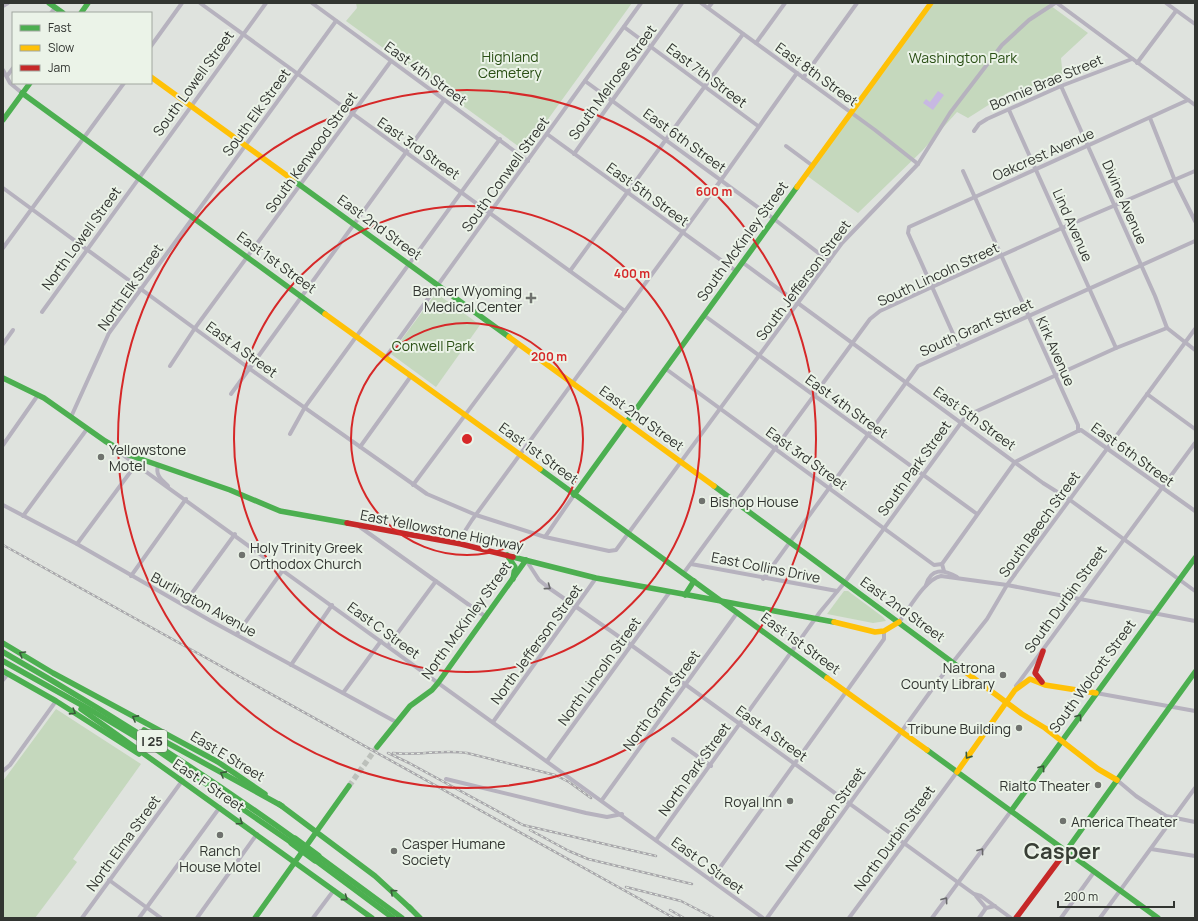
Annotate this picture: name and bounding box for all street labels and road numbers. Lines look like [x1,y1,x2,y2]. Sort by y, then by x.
street label: South Melrose Street [564,20,660,143]
street label: South Lowell Street [148,26,238,140]
street label: East 4th Street [381,37,471,110]
street label: East 7th Street [663,38,752,112]
street label: East 8th Street [772,38,862,111]
street label: Bonnie Brae Street [987,49,1106,114]
street label: South Elk Street [218,64,294,160]
street label: South Kenwood Street [261,87,362,216]
street label: East 6th Street [640,103,731,177]
street label: South Conwell Street [457,112,553,235]
street label: East 3rd Street [374,113,464,184]
street label: Oakcrest Avenue [989,123,1097,185]
street label: Divine Avenue [1098,157,1152,247]
street label: East 5th Street [603,158,693,231]
street label: South McKinley Street [692,177,792,305]
street label: North Lowell Street [37,182,125,294]
street label: Lind Avenue [1049,186,1097,264]
street label: East 2nd Street [334,190,426,264]
street label: South Jefferson Street [751,215,855,344]
street label: East 1st Street [233,227,321,297]
street label: South Lincoln Street [874,237,1002,310]
street label: North Elk Street [93,240,167,334]
street label: South Grant Street [916,293,1036,361]
street label: Kirk Avenue [1032,313,1080,389]
street label: East A Street [202,317,282,382]
street label: East 4th Street [802,370,892,443]
street label: East 2nd Street [596,381,688,455]
street label: East 5th Street [930,382,1020,455]
street label: South Park Street [873,416,955,520]
street label: East 6th Street [1088,417,1179,491]
street label: East 1st Street [495,418,583,488]
street label: East 3rd Street [762,422,852,494]
street label: South Beech Street [994,467,1084,581]
street label: East Yellowstone Highway [359,505,526,555]
street label: South Durbin Street [1020,541,1111,657]
street label: East Collins Drive [710,547,822,587]
street label: North McKinley Street [417,557,516,683]
street label: Burlington Avenue [148,567,260,641]
street label: East 2nd Street [857,572,949,646]
street label: North Jefferson Street [486,580,586,708]
street label: East C Street [344,597,424,663]
street label: East 1st Street [757,608,845,678]
street label: North Lincoln Street [553,613,645,729]
street label: South Wolcott Street [1044,615,1140,737]
street label: North Grant Street [618,646,704,754]
street label: East A Street [732,701,812,766]
street label: North Park Street [654,718,735,820]
street label: East E Street [187,726,269,786]
road number: I 25 [137,730,167,752]
street label: East F Street [169,754,249,816]
street label: North Beech Street [781,763,870,875]
street label: North Durbin Street [849,781,939,895]
street label: North Elma Street [82,791,165,895]
street label: East C Street [668,832,748,898]

